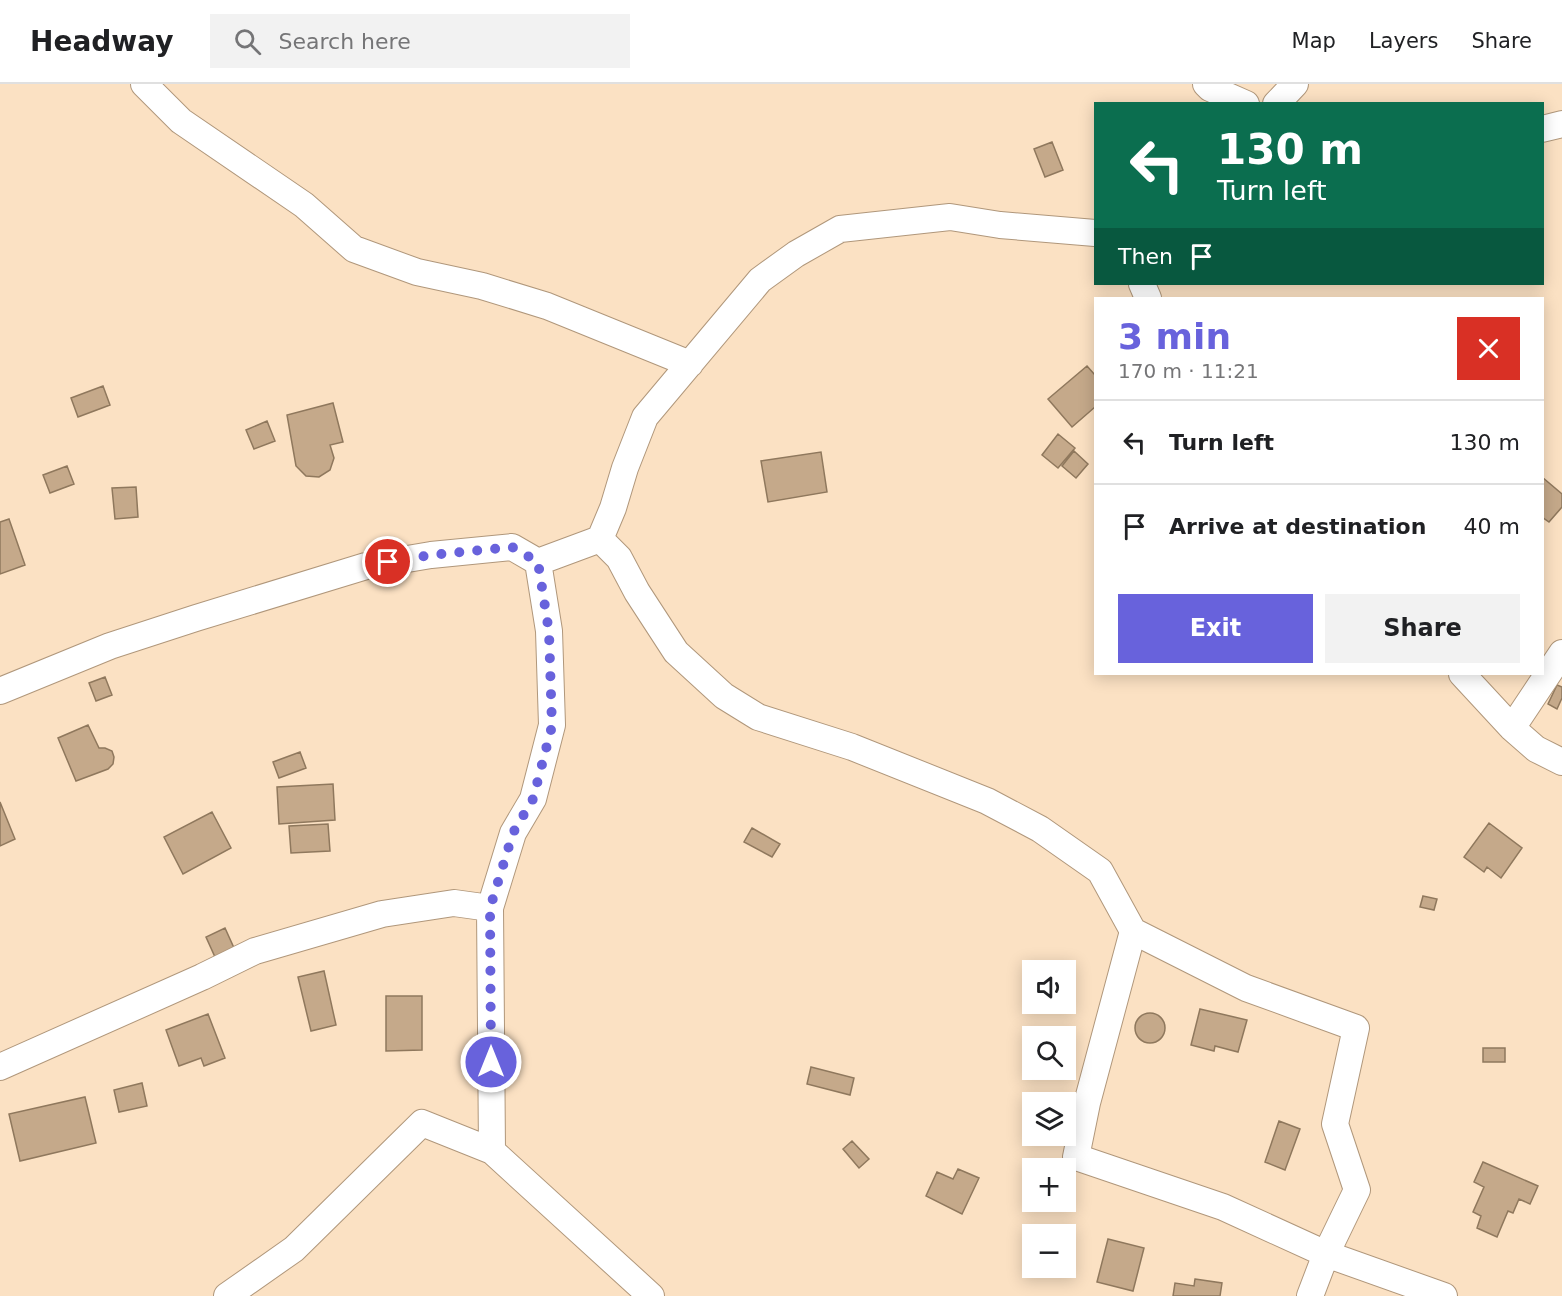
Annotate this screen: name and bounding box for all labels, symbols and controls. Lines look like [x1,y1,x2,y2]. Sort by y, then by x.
search box [210,14,630,68]
text: Headway [30,25,174,58]
icon: search [231,25,264,58]
text: Search here [279,29,411,54]
text: Map [1292,29,1336,53]
text: Layers [1369,29,1438,53]
text: Share [1471,29,1532,53]
text: 130 m [1217,125,1363,174]
icon: left [1118,126,1196,204]
text: Turn left [1217,175,1327,206]
icon: arrive [1185,240,1218,273]
text: Then [1118,244,1173,269]
text: 3 min [1118,316,1231,357]
button: close [1457,317,1520,380]
text: 170 m · 11:21 [1118,359,1259,383]
icon: left [1118,426,1151,459]
text: Turn left [1169,430,1274,455]
text: 130 m [1450,430,1520,455]
icon: arrive [1118,510,1151,543]
text: Arrive at destination [1169,514,1426,539]
text: 40 m [1464,514,1520,539]
pin [362,536,413,587]
icon: arrive [371,545,404,578]
button: Exit [1118,594,1313,663]
button: Share [1325,594,1520,663]
map controls [1022,960,1076,1278]
button: sound [1022,960,1076,1014]
button: search [1022,1026,1076,1080]
position arrow [459,1030,523,1094]
button: layers [1022,1092,1076,1146]
button: + [1022,1158,1076,1212]
button: − [1022,1224,1076,1278]

